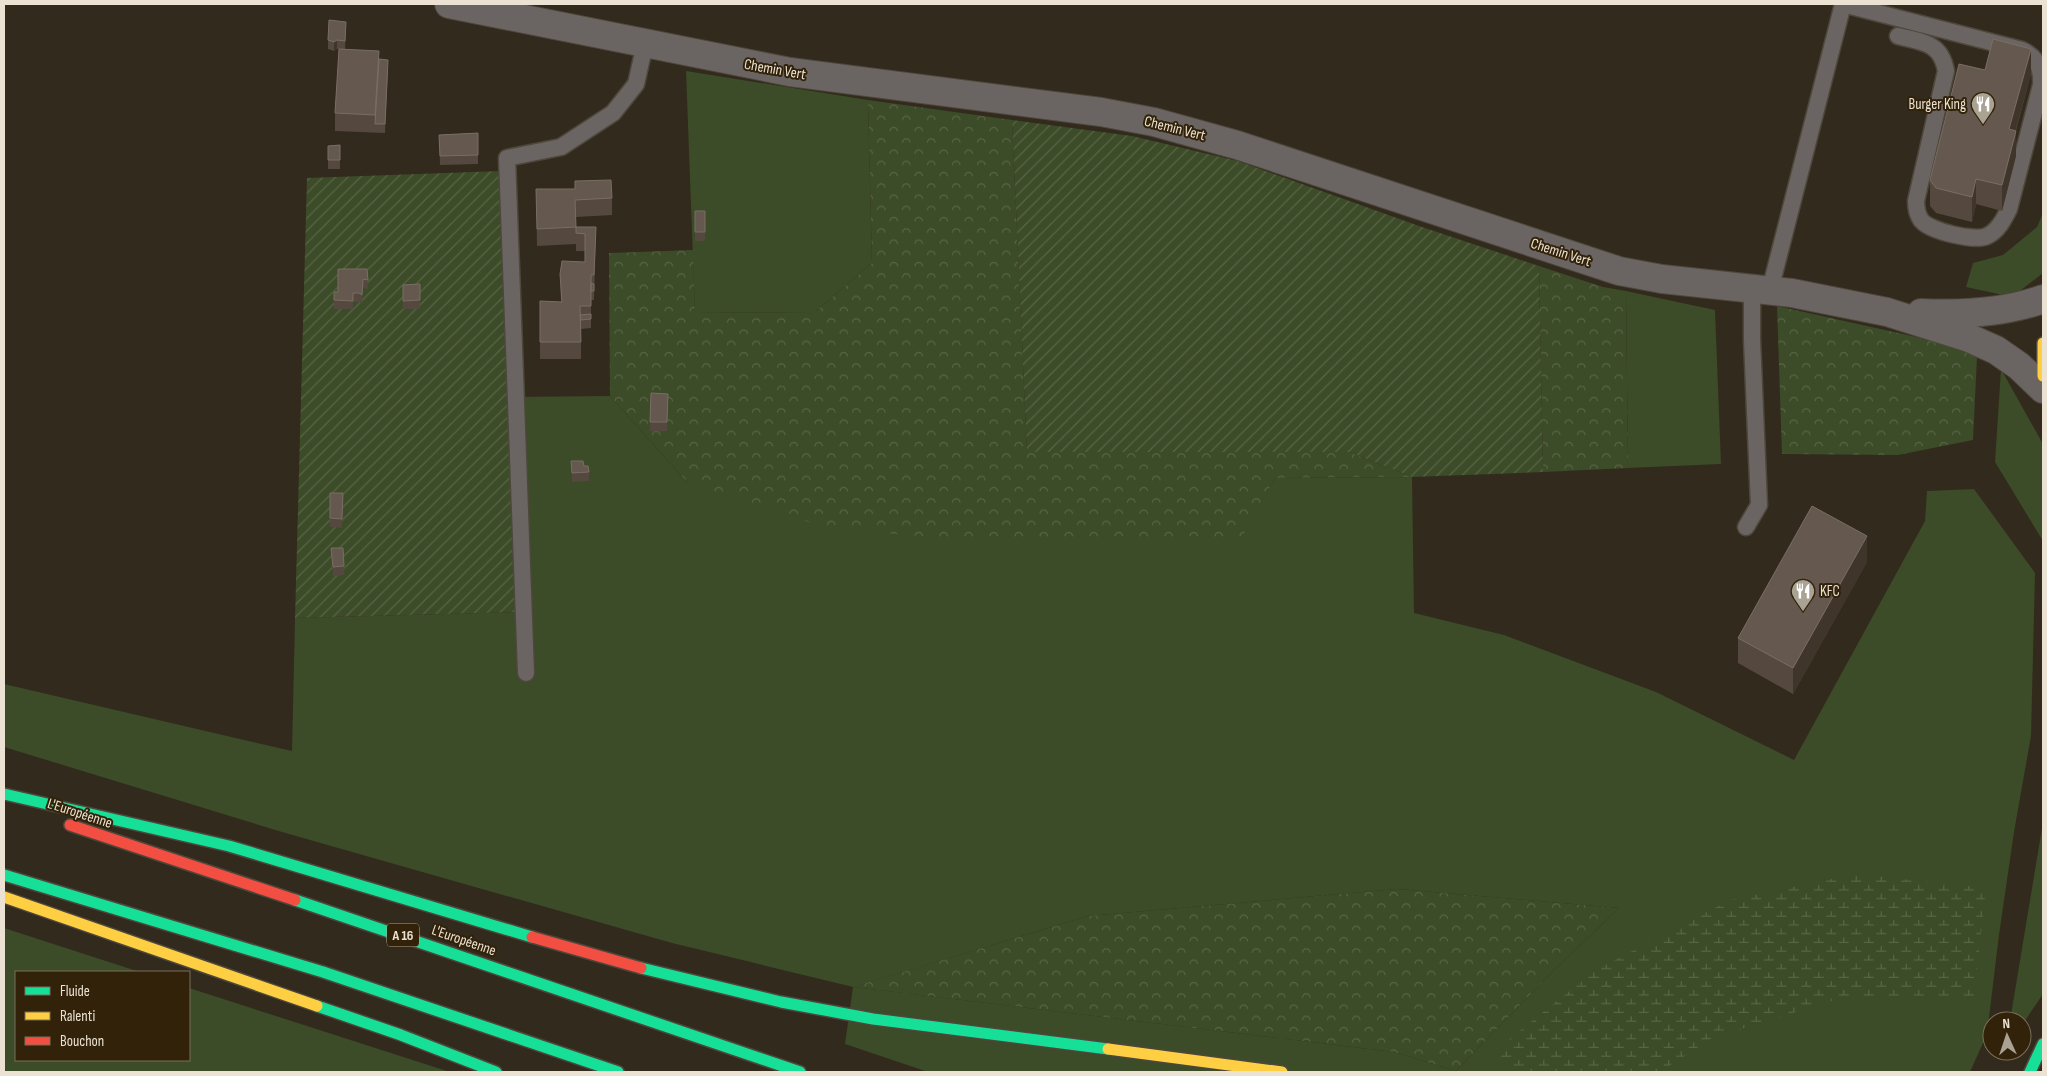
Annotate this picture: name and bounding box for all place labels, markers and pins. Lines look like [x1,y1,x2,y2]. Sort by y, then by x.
restaurant icon: Burger King [1970,91,1996,125]
place label: Burger King [1908,95,1966,114]
restaurant icon: KFC [1790,578,1816,612]
place label: KFC [1820,582,1840,601]

